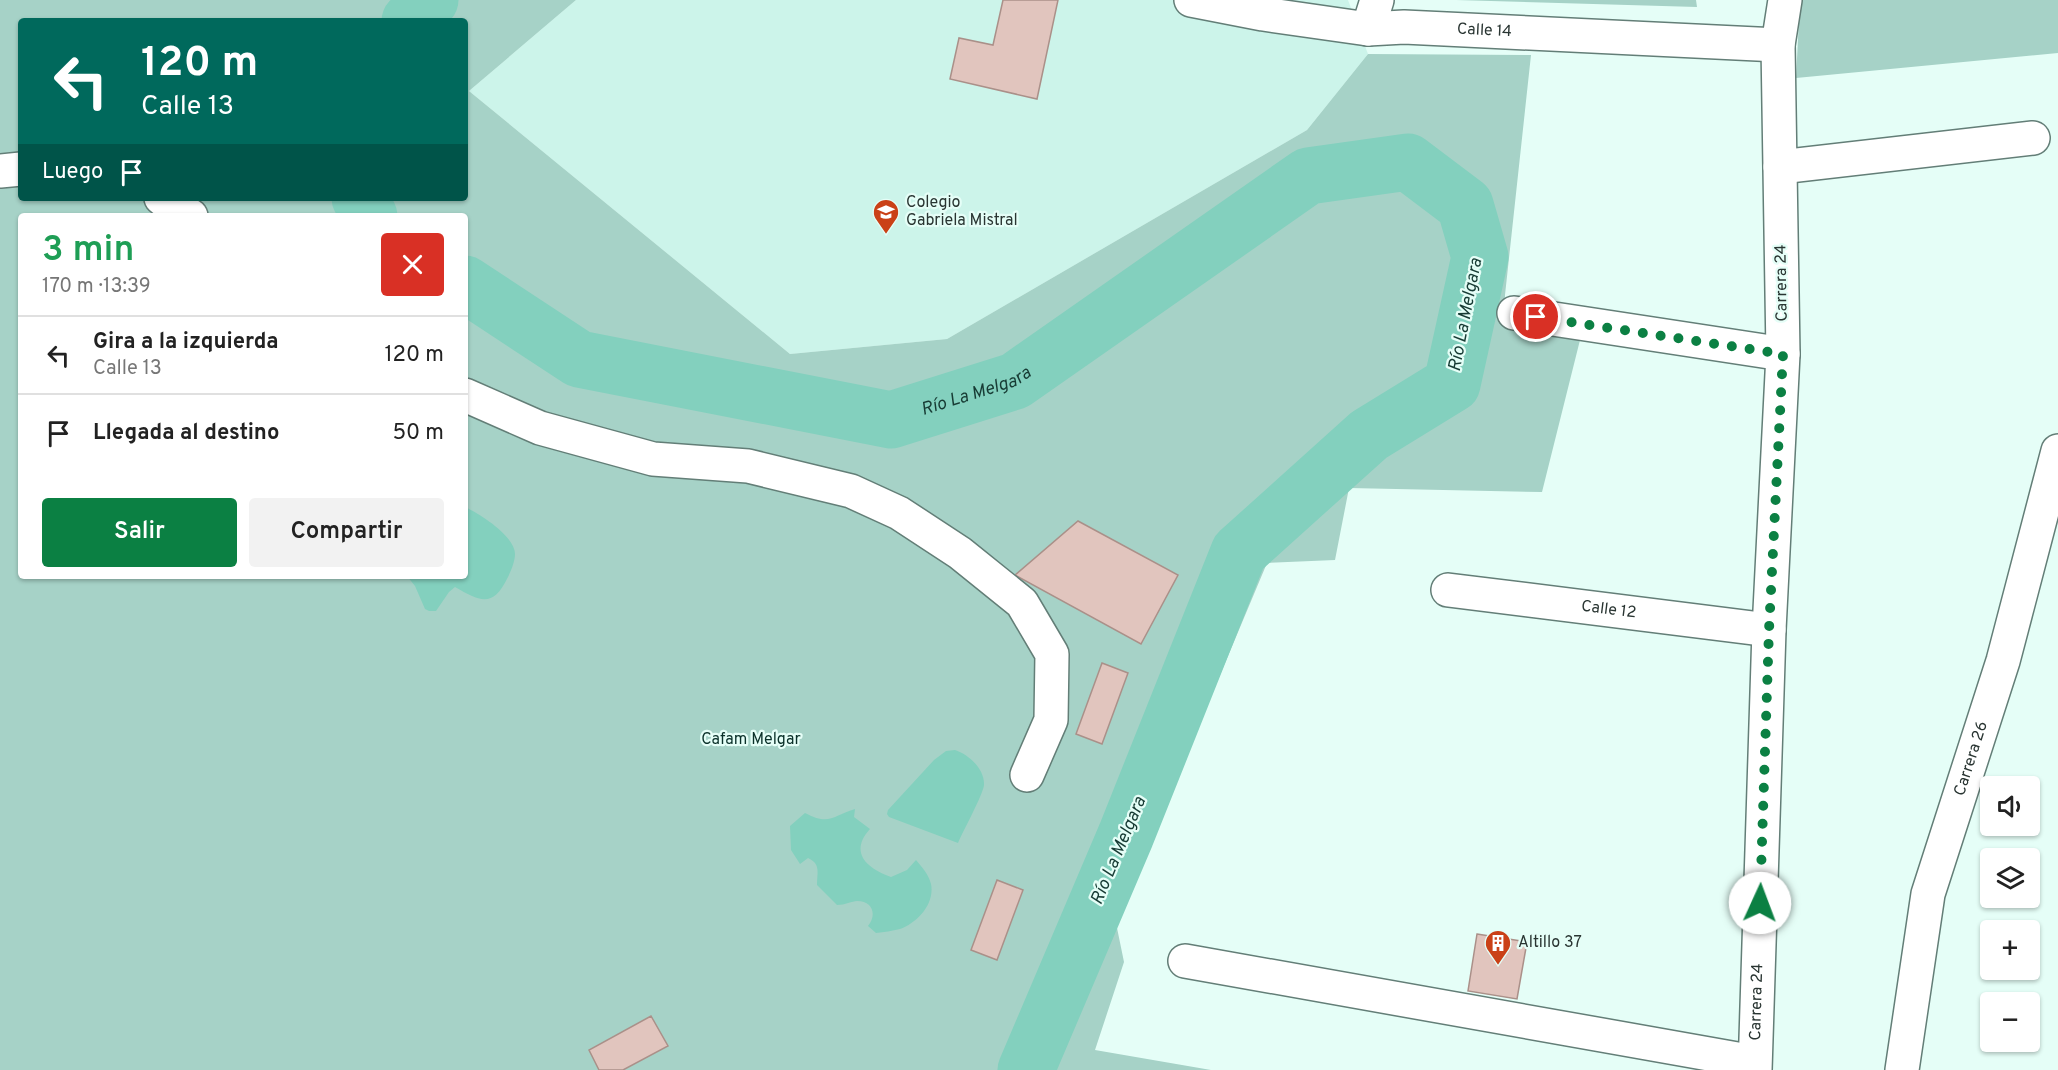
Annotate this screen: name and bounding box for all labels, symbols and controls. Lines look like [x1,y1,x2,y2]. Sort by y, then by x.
street label: Calle 14 [1456,20,1513,42]
text: 120 m [141,38,258,91]
icon: left [42,42,120,120]
text: Calle 13 [141,90,234,124]
icon: arrive [115,156,148,189]
text: Luego [42,159,103,186]
place label: Colegio Gabriela Mistral [906,193,1018,231]
school or university icon: Colegio Gabriela Mistral [871,197,901,235]
text: 3 min [42,228,134,274]
button: close [381,233,444,296]
street label: Carrera 24 [1771,244,1793,322]
water label: Río La Melgara [1444,256,1488,374]
text: 170 m · 13:39 [42,274,151,300]
pin [1510,291,1561,342]
icon: arrive [1519,300,1552,333]
text: Gira a la izquierda [93,329,279,356]
icon: left [42,339,75,372]
text: 120 m [384,342,444,369]
text: Calle 13 [93,356,162,382]
water label: Río La Melgara [918,361,1036,421]
icon: arrive [42,417,75,450]
text: Llegada al destino [93,420,279,447]
text: 50 m [392,420,444,447]
button: Salir [42,498,237,567]
button: Compartir [249,498,444,567]
street label: Calle 12 [1580,597,1637,623]
street label: Carrera 26 [1950,719,1993,799]
park label: Cafam Melgar [701,730,801,750]
map controls [1980,776,2040,1052]
button: sound [1980,776,2040,836]
water label: Río La Melgara [1086,793,1152,908]
button: layers [1980,848,2040,908]
position arrow [1728,871,1792,935]
button: + [1980,920,2040,980]
building icon: Altillo 37 [1483,928,1513,966]
place label: Altillo 37 [1518,933,1582,953]
street label: Carrera 24 [1746,963,1768,1041]
button: − [1980,992,2040,1052]

